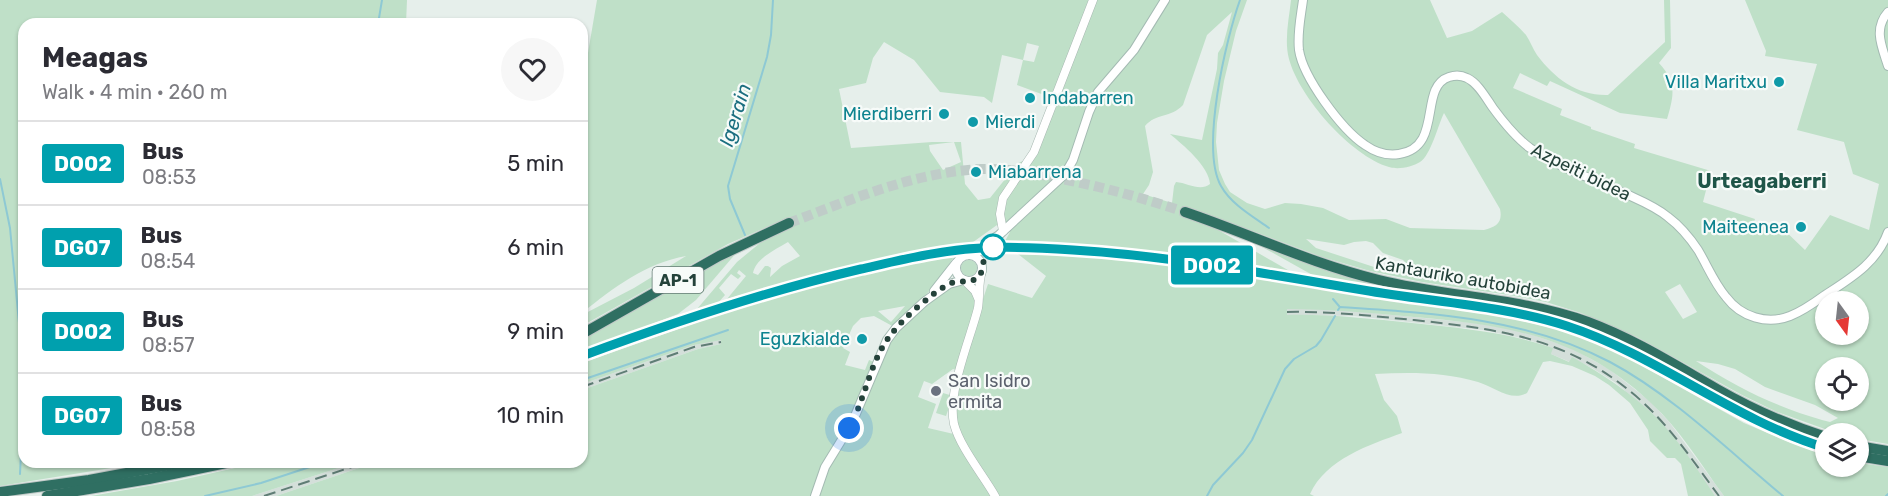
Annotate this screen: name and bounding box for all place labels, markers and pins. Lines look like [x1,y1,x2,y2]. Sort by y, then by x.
place label: Villa Maritxu [1665,71,1767,93]
marker: Villa Maritxu [1772,75,1786,89]
place label: Indabarren [1042,87,1134,109]
marker: Indabarren [1023,91,1037,105]
place label: Mierdiberri [843,103,932,125]
marker: Mierdiberri [937,107,951,121]
place label: Mierdi [985,111,1035,133]
marker: Mierdi [966,115,980,129]
place label: Miabarrena [988,161,1082,183]
marker: Miabarrena [969,165,983,179]
place label: Maiteenea [1702,216,1789,238]
marker: Maiteenea [1794,220,1808,234]
unlabelled marker [980,234,1006,260]
place label: Eguzkialde [760,328,850,350]
marker: Eguzkialde [855,332,869,346]
place label: San Isidro ermita [948,370,1031,413]
marker: San Isidro ermita [929,384,943,398]

